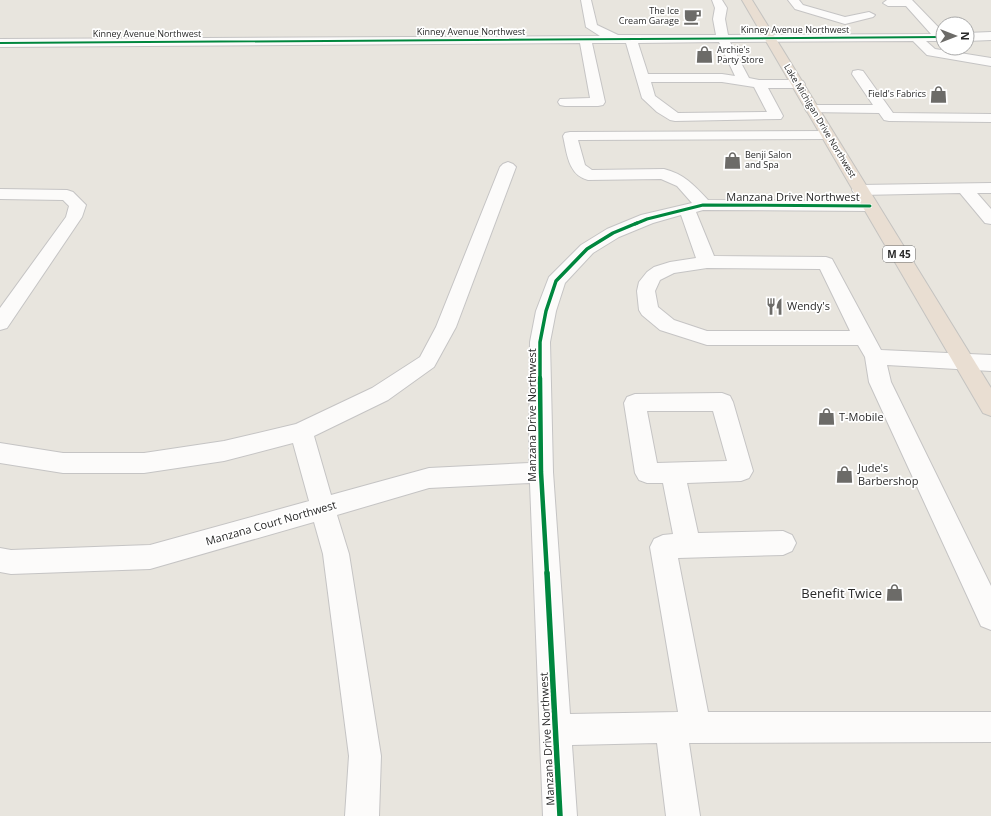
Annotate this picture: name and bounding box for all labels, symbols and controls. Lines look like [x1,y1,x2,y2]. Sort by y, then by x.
place label: The Ice Cream Garage [619,4,679,27]
cafe icon: The Ice Cream Garage [682,6,702,26]
north arrow [935,16,975,56]
street label: Kinney Avenue Northwest [741,23,849,36]
street label: Kinney Avenue Northwest [417,25,525,38]
street label: Kinney Avenue Northwest [93,27,201,40]
text: N [958,32,973,40]
place label: Archie's Party Store [717,43,763,66]
shop icon: Archie's Party Store [694,45,714,65]
street label: Lake Michigan Drive Northwest [781,61,860,180]
shop icon: Field's Fabrics [929,84,949,104]
place label: Field's Fabrics [868,87,926,100]
place label: Benji Salon and Spa [745,148,791,171]
shop icon: Benji Salon and Spa [722,150,742,170]
street label: Manzana Drive Northwest [726,189,860,204]
road number: M 45 [883,246,915,262]
restaurant icon: Wendy's [764,296,784,316]
place label: Wendy's [787,298,830,313]
street label: Manzana Drive Northwest [524,348,539,482]
shop icon: T-Mobile [816,407,836,427]
place label: T-Mobile [839,409,884,424]
place label: Jude's Barbershop [857,460,919,488]
shop icon: Jude's Barbershop [835,464,855,484]
street label: Manzana Court Northwest [204,497,338,548]
shop icon: Benefit Twice [885,583,905,603]
place label: Benefit Twice [801,584,882,602]
street label: Manzana Drive Northwest [536,672,557,806]

